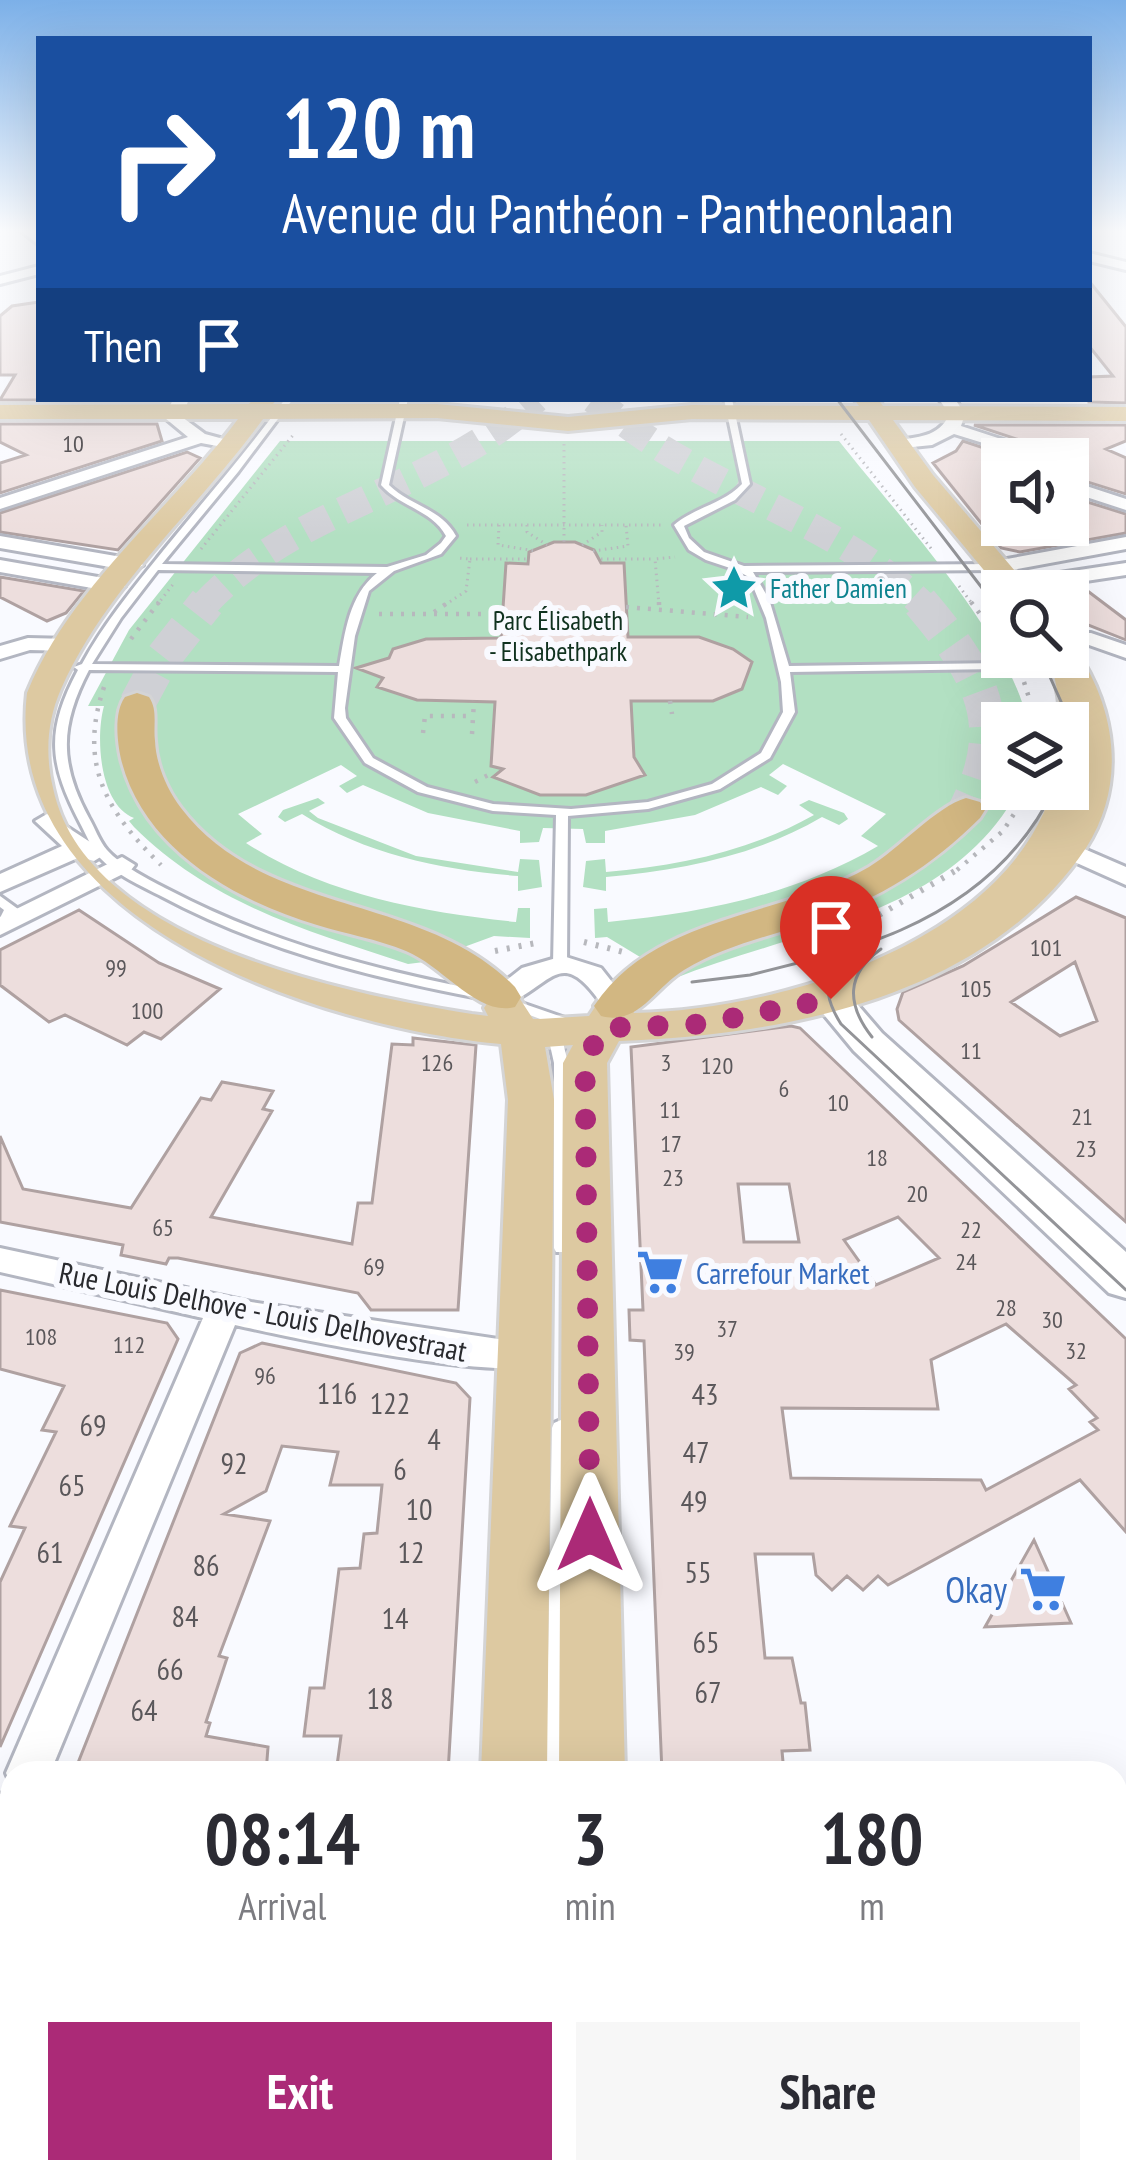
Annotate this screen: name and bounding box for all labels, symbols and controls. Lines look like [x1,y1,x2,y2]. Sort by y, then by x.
text: 120 m [282,72,475,181]
icon: right [84,84,240,240]
text: Avenue du Panthéon - Pantheonlaan [282,178,954,248]
icon: arrive [186,312,252,378]
text: Then [84,316,162,374]
house number: 10 [62,428,84,459]
map controls [981,438,1089,810]
button: sound [981,438,1089,546]
place icon: Father Damien [709,563,759,613]
button: search [981,570,1089,678]
place label: Father Damien [770,571,907,605]
park label: Parc Élisabeth - Elisabethpark [489,603,628,668]
button: layers [981,702,1089,810]
pin [780,876,882,999]
icon: arrive [798,894,864,960]
house number: 101 [1030,932,1062,963]
house number: 99 [105,952,127,983]
house number: 105 [960,973,992,1004]
house number: 100 [131,995,163,1026]
house number: 11 [960,1035,982,1066]
house number: 126 [421,1047,453,1078]
house number: 3 [661,1047,671,1078]
house number: 120 [701,1050,733,1081]
house number: 6 [779,1073,789,1104]
house number: 10 [827,1087,849,1118]
house number: 11 [659,1094,681,1125]
house number: 21 [1071,1101,1093,1132]
house number: 17 [660,1128,682,1159]
house number: 23 [1075,1133,1097,1164]
house number: 18 [866,1142,888,1173]
house number: 23 [662,1162,684,1193]
house number: 20 [906,1178,928,1209]
house number: 65 [152,1212,174,1243]
house number: 22 [960,1214,982,1245]
house number: 24 [955,1246,977,1277]
supermarket icon: Carrefour Market [635,1247,685,1297]
house number: 69 [363,1251,385,1282]
street label: Rue Louis Delhove - Louis Delhovestraat [56,1252,471,1370]
place label: Carrefour Market [696,1253,870,1292]
house number: 28 [995,1292,1017,1323]
house number: 30 [1041,1304,1063,1335]
house number: 37 [716,1313,738,1344]
house number: 108 [25,1321,57,1352]
house number: 112 [113,1329,145,1360]
house number: 32 [1065,1335,1087,1366]
house number: 39 [673,1336,695,1367]
house number: 96 [254,1360,276,1391]
house number: 116 [317,1373,357,1412]
house number: 43 [692,1374,719,1413]
house number: 122 [370,1383,410,1422]
house number: 69 [80,1405,107,1444]
house number: 4 [427,1419,441,1458]
house number: 47 [683,1432,710,1471]
house number: 92 [221,1443,248,1482]
house number: 6 [393,1449,407,1488]
house number: 65 [59,1465,86,1504]
position arrow [527,1472,653,1598]
house number: 49 [681,1481,708,1520]
house number: 10 [406,1489,433,1528]
house number: 61 [37,1532,64,1571]
house number: 12 [398,1532,425,1571]
house number: 86 [193,1545,220,1584]
house number: 55 [685,1552,712,1591]
supermarket icon: Okay [1018,1564,1068,1614]
place label: Okay [945,1566,1007,1613]
house number: 84 [172,1596,199,1635]
house number: 14 [382,1598,409,1637]
house number: 65 [693,1622,720,1661]
house number: 66 [157,1649,184,1688]
house number: 67 [695,1672,722,1711]
house number: 18 [367,1678,394,1717]
house number: 64 [131,1690,158,1729]
text: 08:14 [205,1791,360,1884]
text: 3 [573,1791,607,1884]
text: 180 [820,1791,923,1884]
text: Arrival [238,1880,326,1931]
text: min [565,1880,616,1931]
text: m [859,1880,885,1931]
button: Exit [48,2022,552,2160]
button: Share [576,2022,1080,2160]

